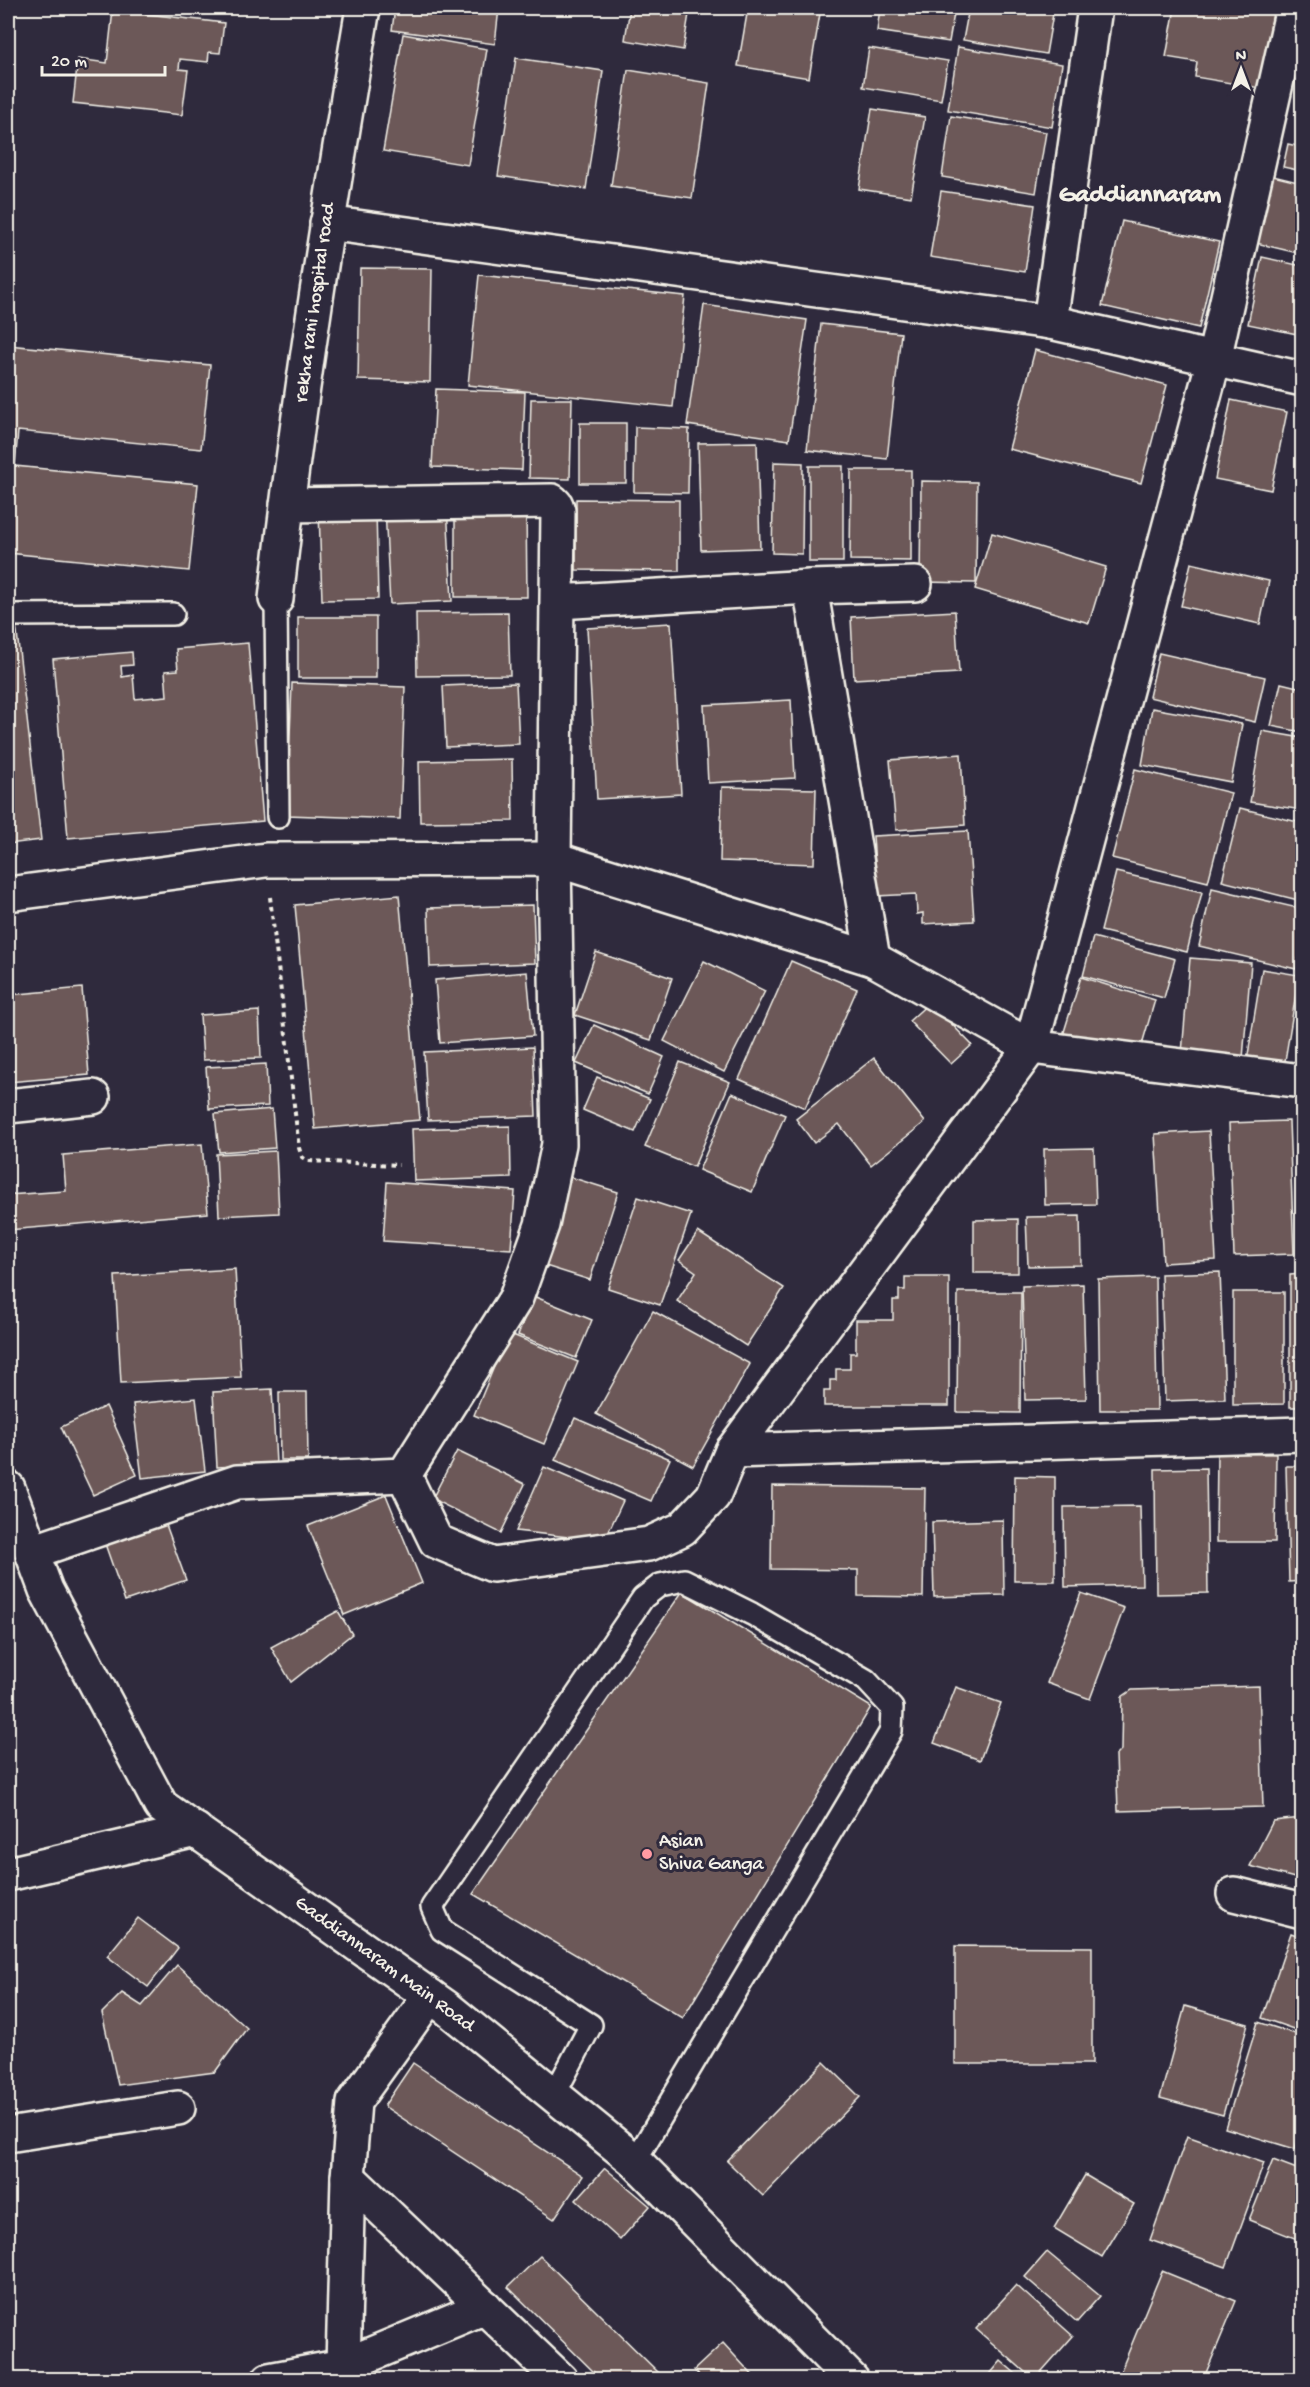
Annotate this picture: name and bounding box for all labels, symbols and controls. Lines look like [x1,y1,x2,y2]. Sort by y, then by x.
scale bar [42,39,165,77]
north arrow [1211,39,1271,99]
text: N [1236,48,1247,67]
text: 20 m [51,52,87,73]
district label: Gaddiannaram [1059,181,1222,212]
street label: rekha rani hospital road [291,200,342,404]
place label: Asian Shiva Ganga [659,1831,765,1877]
marker: Asian Shiva Ganga [640,1847,654,1861]
street label: Gaddiannaram Main Road [289,1892,480,2039]

